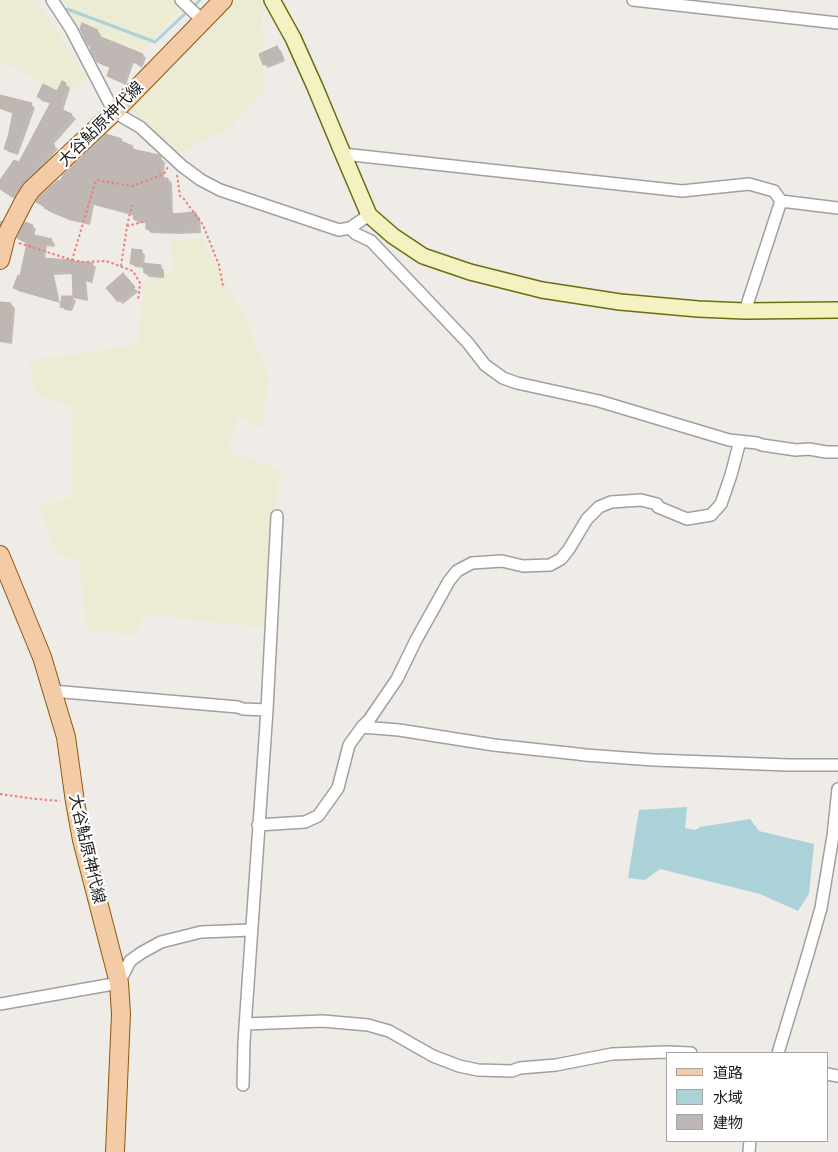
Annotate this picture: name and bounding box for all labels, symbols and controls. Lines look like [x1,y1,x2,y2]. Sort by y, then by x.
street label: 大谷鮎原神代線 [55,78,147,170]
street label: 大谷鮎原神代線 [65,792,109,906]
legend [666,1052,828,1142]
text: 道路 [713,1064,743,1081]
text: 水域 [713,1089,743,1106]
text: 建物 [713,1114,743,1131]

